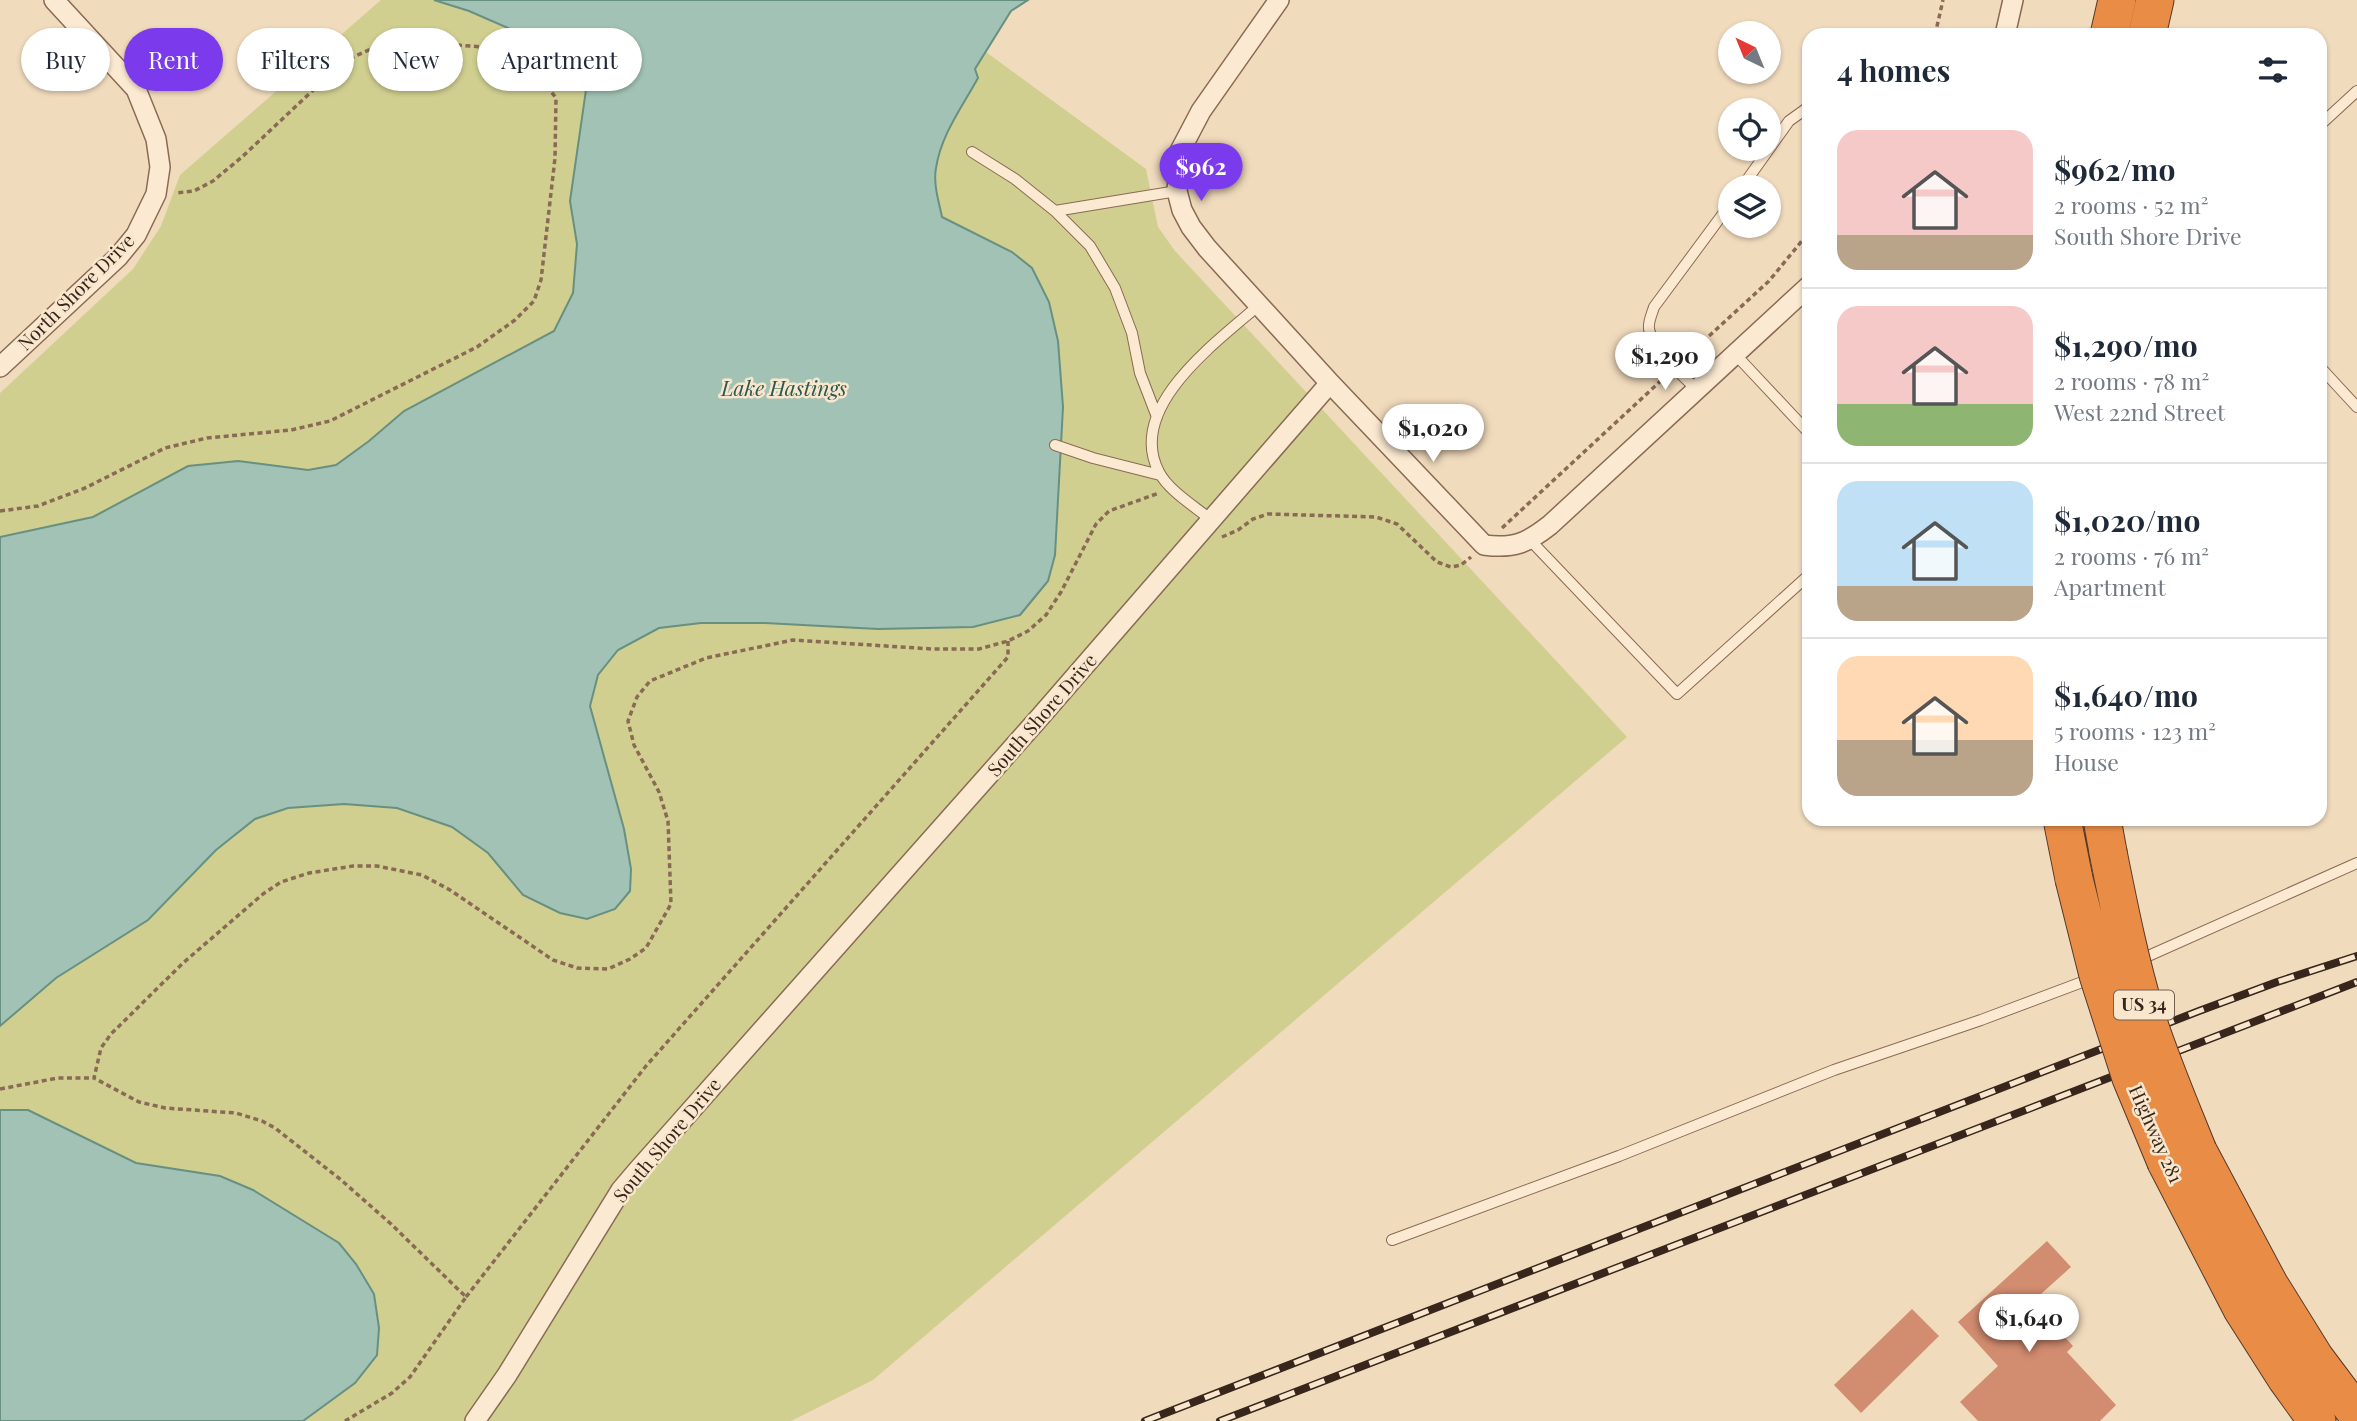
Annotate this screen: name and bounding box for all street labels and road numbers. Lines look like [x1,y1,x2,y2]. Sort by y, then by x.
street label: North Shore Drive [11,227,139,355]
street label: South Shore Drive [981,647,1102,781]
road number: US 34 [2114,990,2174,1020]
street label: South Shore Drive [606,1072,726,1207]
street label: Highway 281 [2124,1080,2190,1187]

